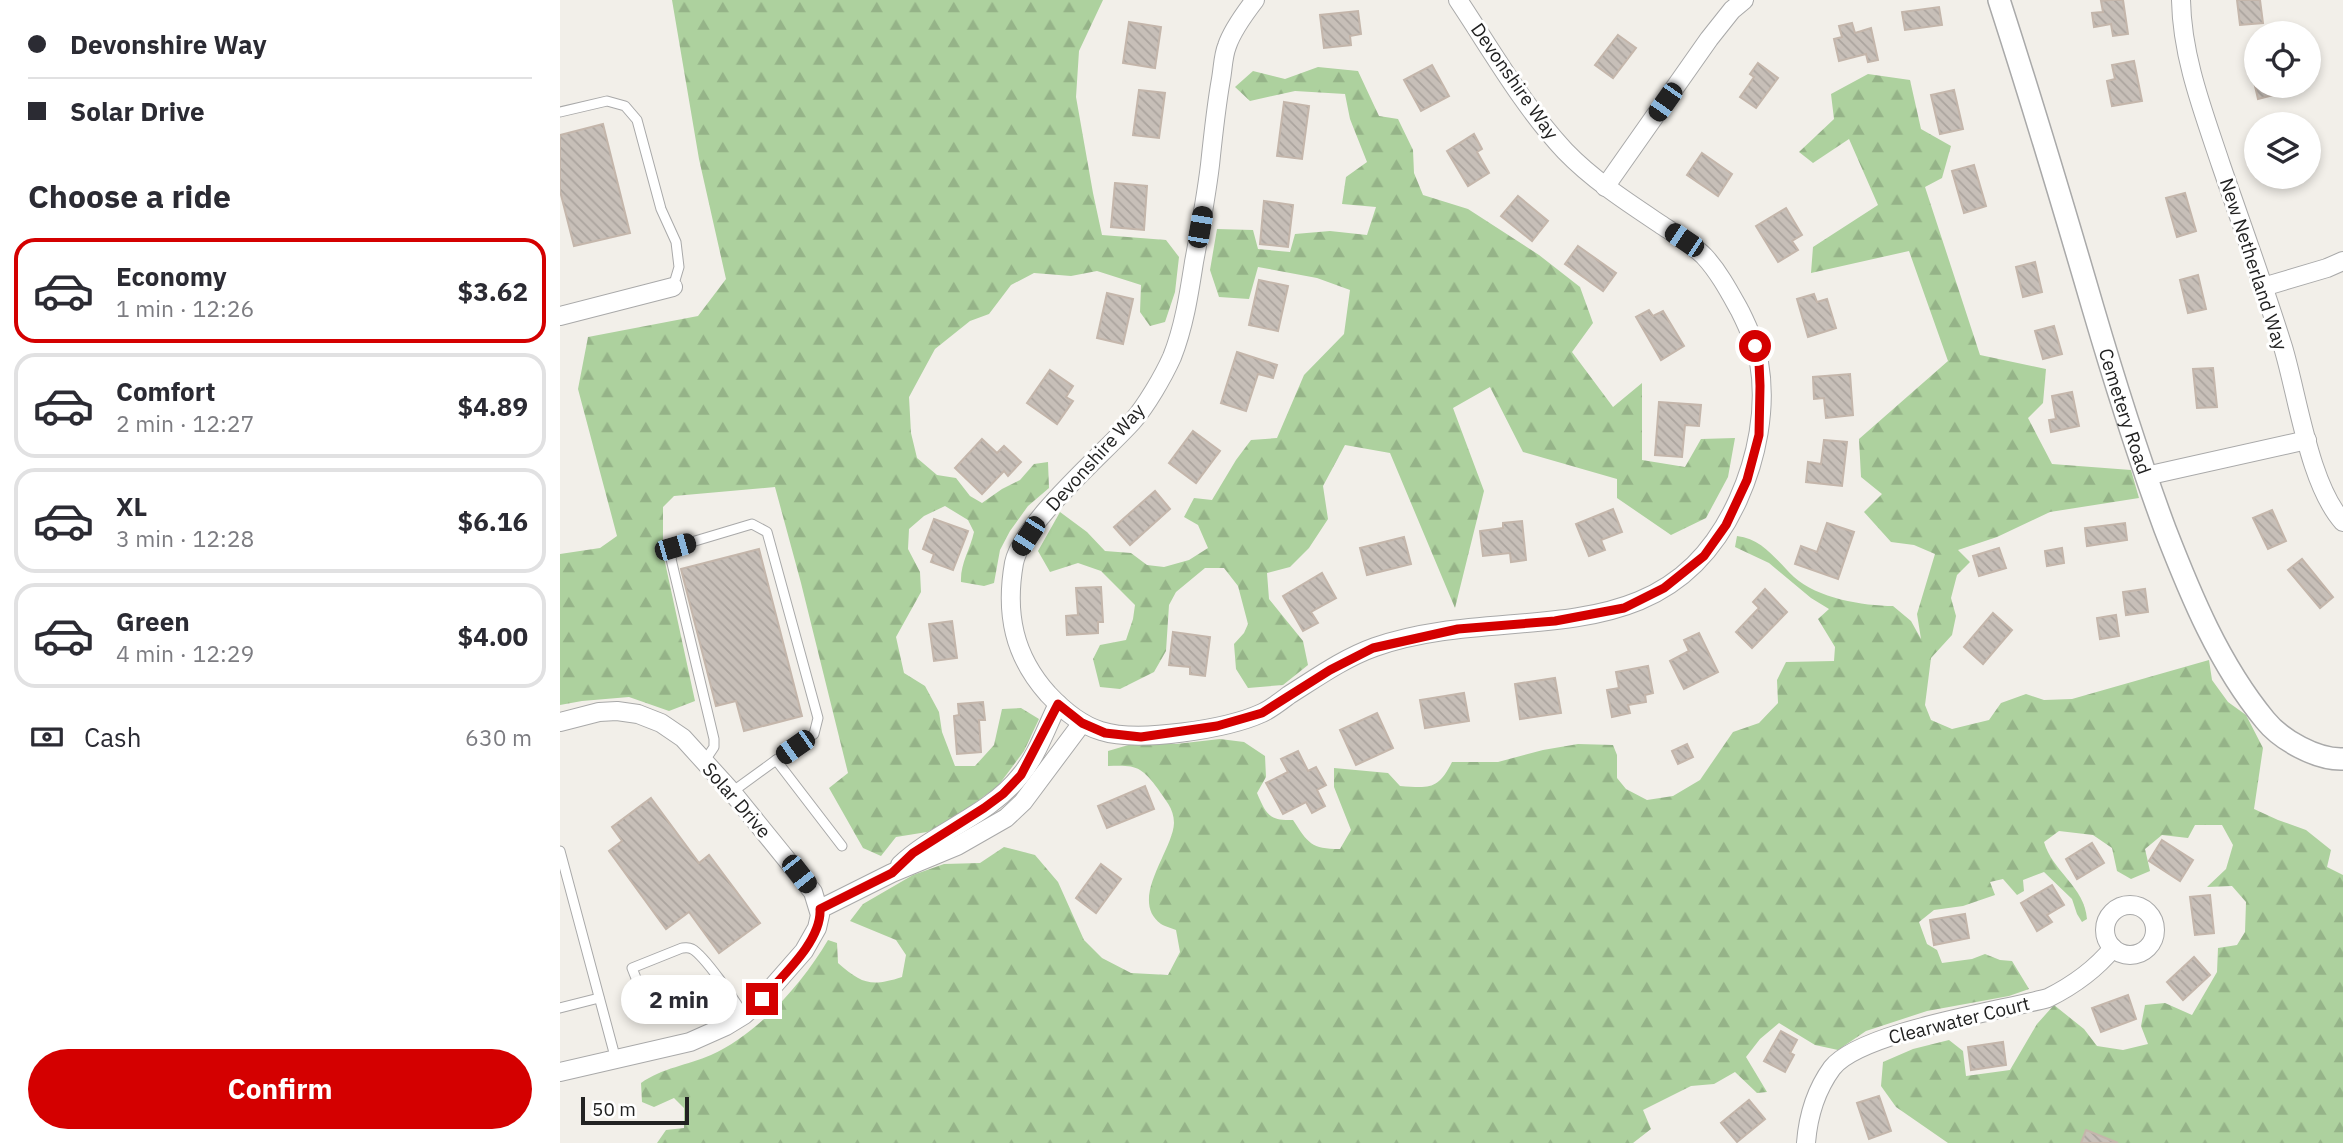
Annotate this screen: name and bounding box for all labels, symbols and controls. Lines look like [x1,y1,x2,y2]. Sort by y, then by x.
street label: Devonshire Way [1466,18,1564,144]
map controls [2244,21,2321,189]
button: locate [2244,21,2321,98]
text: Devonshire Way [70,27,267,61]
car [1645,79,1686,125]
text: Solar Drive [70,94,205,128]
button: layers [2244,112,2321,189]
text: Choose a ride [28,175,231,217]
street label: New Netherland Way [2215,175,2293,354]
car [1187,204,1214,250]
car [1661,220,1708,260]
icon: car [32,259,95,322]
text: Economy [116,259,227,293]
text: $3.62 [458,274,528,308]
text: 1 min · 12:26 [116,293,254,323]
route start [1739,330,1771,362]
street label: Cemetery Road [2094,345,2157,477]
icon: car [32,374,95,437]
text: Comfort [116,374,215,408]
text: $4.89 [458,389,528,423]
street label: Devonshire Way [1040,398,1150,516]
text: 2 min · 12:27 [116,408,254,438]
icon: car [32,489,95,552]
text: XL [116,489,147,523]
text: $6.16 [458,504,528,538]
car [1008,513,1049,559]
text: 3 min · 12:28 [116,523,254,553]
car [652,531,699,563]
icon: car [32,604,95,667]
text: Green [116,604,190,638]
text: $4.00 [458,619,528,653]
text: 4 min · 12:29 [116,638,254,668]
icon: cash [28,718,66,756]
text: Cash [84,720,141,754]
text: 630 m [465,722,532,752]
car [772,726,819,768]
street label: Solar Drive [698,757,776,843]
car [778,851,821,897]
callout: 2 min [622,974,738,1024]
route end [746,983,778,1015]
text: 2 min [649,984,709,1014]
street label: Clearwater Court [1886,991,2032,1049]
button: Confirm [28,1049,532,1129]
scale bar [581,1094,690,1126]
text: 50 m [592,1097,636,1121]

